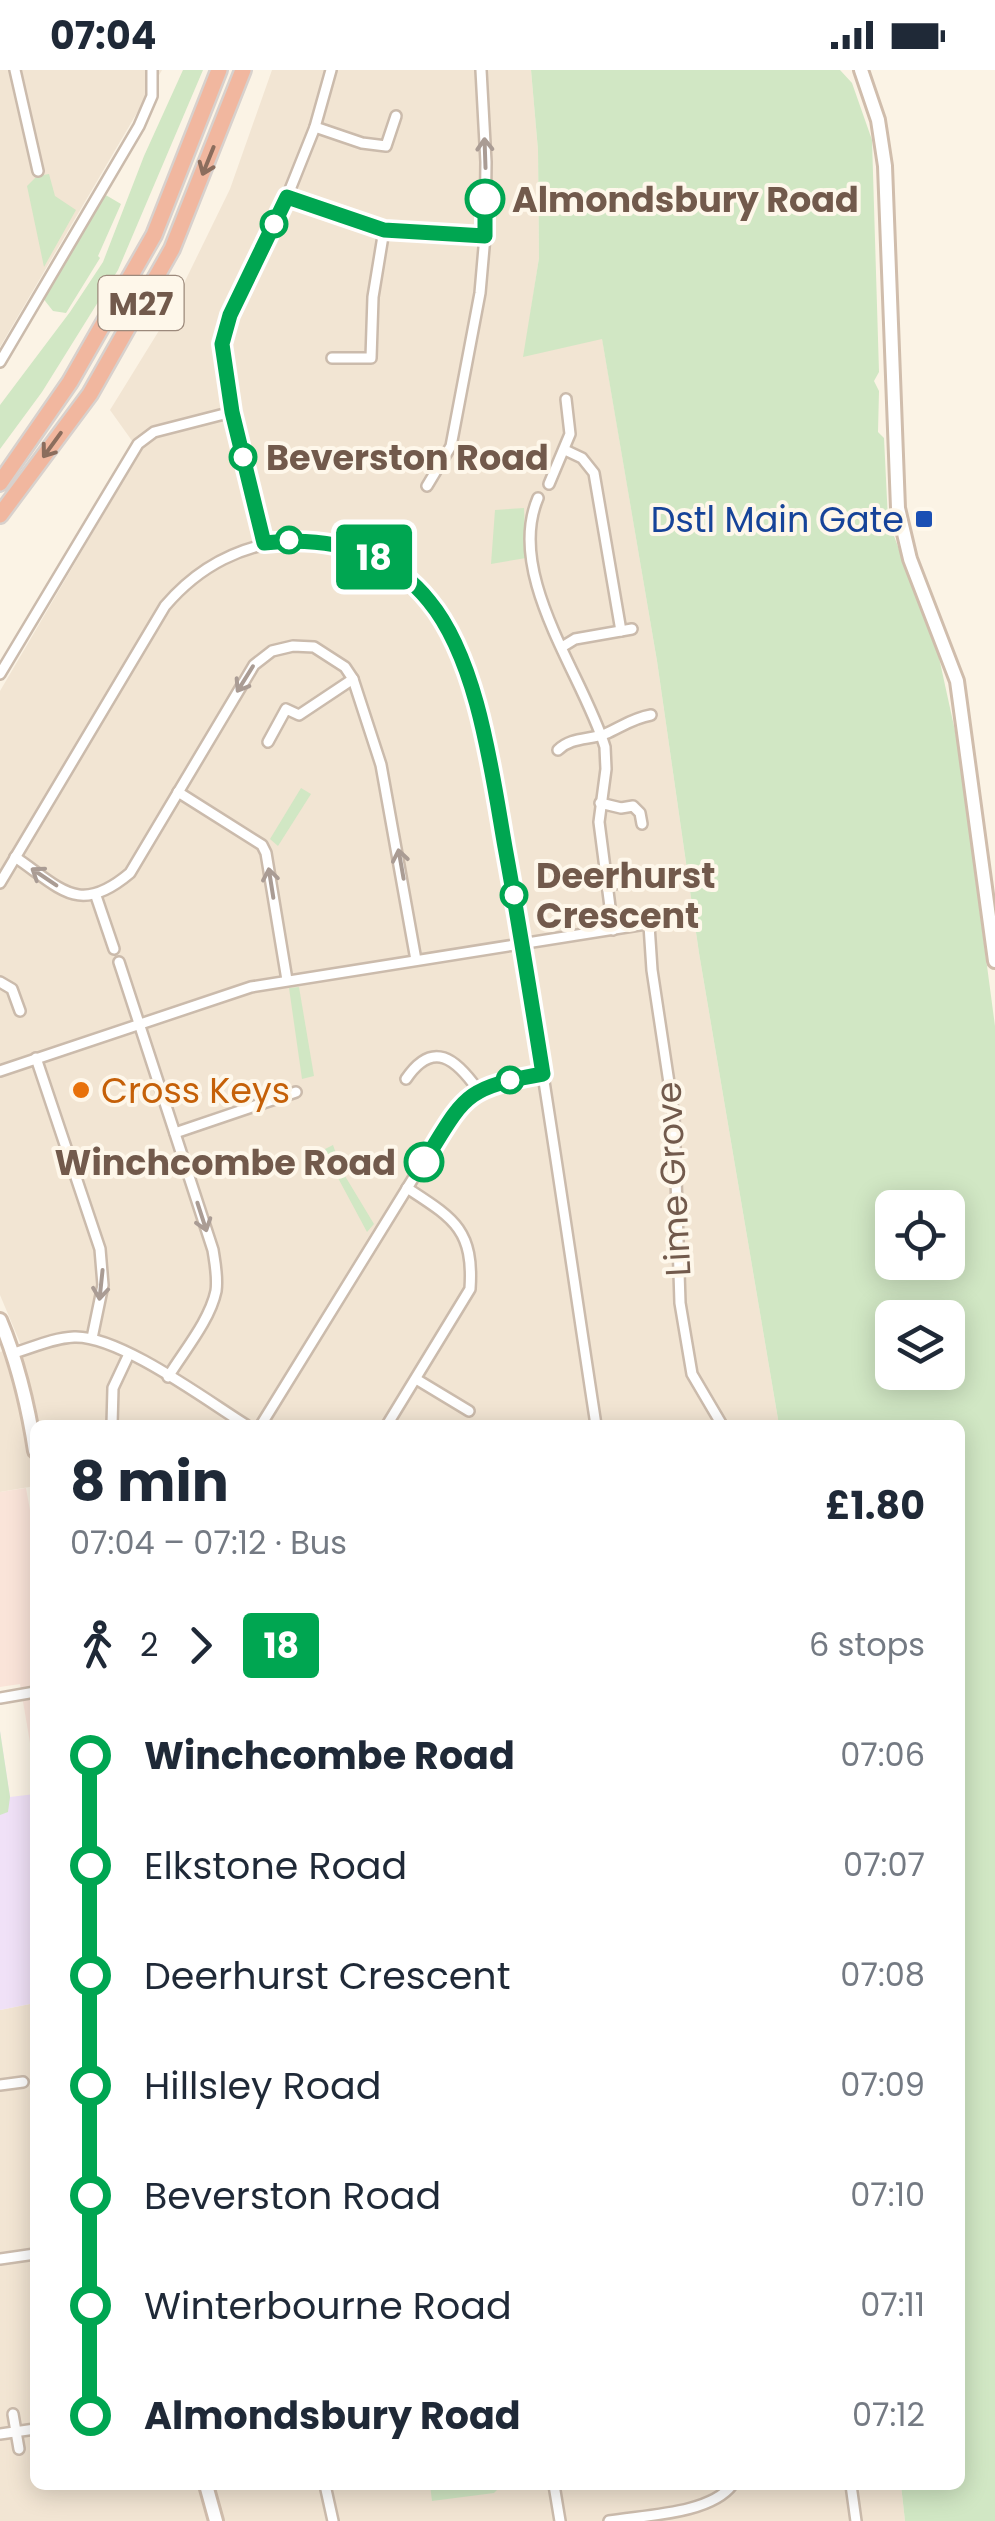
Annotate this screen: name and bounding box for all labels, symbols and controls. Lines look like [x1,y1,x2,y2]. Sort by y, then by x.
text: 07:04 [50,9,156,62]
one-way arrow [476,137,495,170]
one-way arrow [198,145,216,176]
place label: Almondsbury Road [512,175,859,224]
marker: Almondsbury Road [466,180,504,218]
unlabelled marker [261,211,287,237]
road number: M27 [98,276,184,330]
one-way arrow [42,431,63,458]
place label: Beverston Road [266,433,549,482]
marker: Beverston Road [230,444,256,470]
place label: Dstl Main Gate [651,495,904,544]
marker: Dstl Main Gate [913,508,935,530]
line badge: 18 [329,524,419,590]
unlabelled marker [276,527,302,553]
text: 18 [356,533,392,582]
one-way arrow [235,665,256,693]
one-way arrow [391,848,410,881]
place label: Deerhurst Crescent [536,851,715,940]
one-way arrow [30,866,58,887]
one-way arrow [261,868,280,900]
marker: Deerhurst Crescent [501,882,527,908]
place label: Cross Keys [101,1066,290,1115]
unlabelled marker [497,1067,523,1093]
marker: Cross Keys [70,1079,92,1101]
street label: Lime Grove [643,1080,703,1278]
place label: Winchcombe Road [55,1138,396,1187]
marker: Winchcombe Road [405,1143,443,1181]
map controls [875,1190,965,1390]
button: locate [875,1190,965,1280]
one-way arrow [195,1201,213,1232]
one-way arrow [91,1268,110,1301]
button: layers [875,1300,965,1390]
text: 8 min [70,1443,229,1520]
text: £1.80 [825,1479,925,1532]
text: 07:04 – 07:12 · Bus [70,1520,347,1565]
icon: walk [70,1618,125,1673]
icon: forward [173,1618,228,1673]
text: 18 [263,1621,299,1670]
text: 2 [140,1622,158,1667]
text: 6 stops [809,1622,925,1667]
text: Winchcombe Road [144,1729,515,1782]
text: 07:06 [840,1732,925,1777]
text: Elkstone Road [144,1839,407,1892]
text: 07:07 [843,1842,925,1887]
text: Deerhurst Crescent [144,1949,510,2002]
text: 07:08 [840,1952,925,1997]
text: Hillsley Road [144,2059,381,2112]
text: 07:09 [840,2062,925,2107]
text: Beverston Road [144,2169,441,2222]
text: 07:10 [850,2172,925,2217]
text: Winterbourne Road [144,2279,512,2332]
text: 07:11 [860,2282,925,2327]
text: Almondsbury Road [144,2389,521,2442]
text: 07:12 [852,2392,925,2437]

